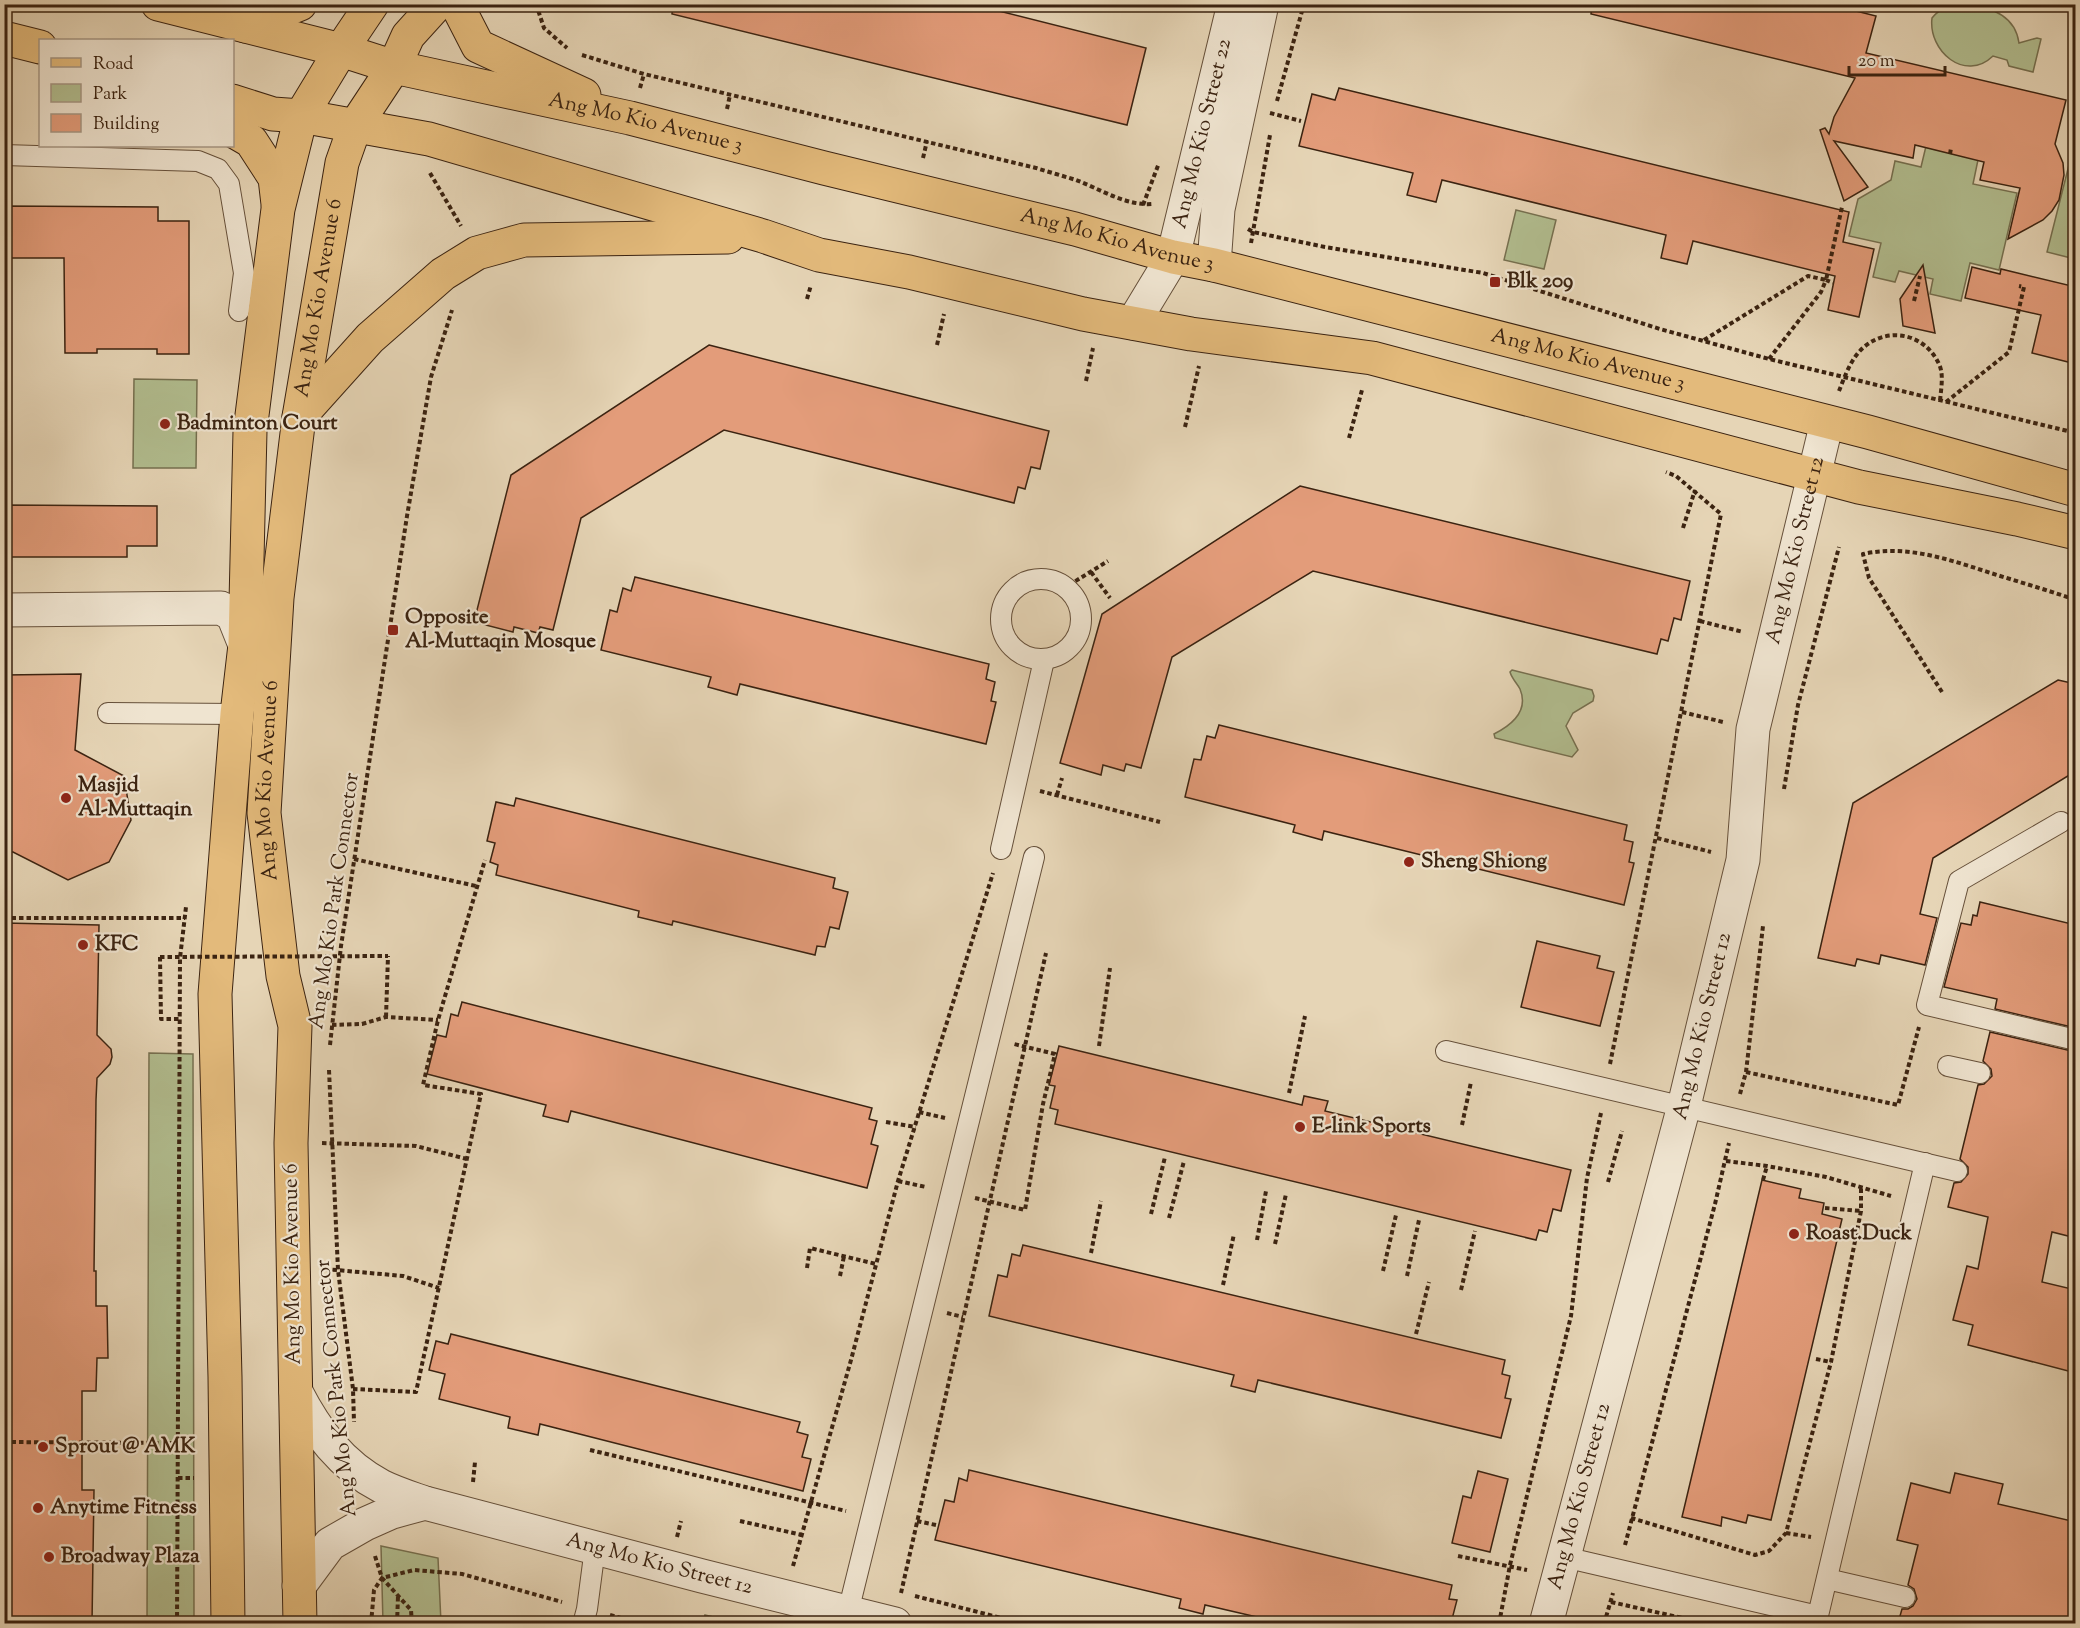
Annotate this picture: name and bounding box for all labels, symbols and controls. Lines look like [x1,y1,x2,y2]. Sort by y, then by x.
street label: Ang Mo Kio Street 22 [1165,36,1240,232]
legend [39,39,234,147]
scale bar [1849,39,1945,77]
text: 20 m [1858,49,1895,75]
text: Road [93,52,133,78]
text: Park [93,82,128,108]
street label: Ang Mo Kio Avenue 3 [545,86,746,161]
text: Building [93,112,159,138]
street label: Ang Mo Kio Avenue 6 [288,196,351,400]
street label: Ang Mo Kio Avenue 3 [1017,201,1216,280]
place label: Blk 209 [1507,267,1573,297]
marker: Blk 209 [1488,275,1502,289]
street label: Ang Mo Kio Avenue 3 [1488,321,1688,400]
place label: Badminton Court [177,409,338,439]
marker: Badminton Court [158,417,172,431]
street label: Ang Mo Kio Street 12 [1759,454,1833,647]
place label: Opposite Al-Muttaqin Mosque [405,603,596,657]
marker: Opposite Al-Muttaqin Mosque [386,623,400,637]
street label: Ang Mo Kio Avenue 6 [249,679,287,883]
place label: Masjid Al-Muttaqin [78,771,193,825]
street label: Ang Mo Kio Park Connector [302,771,368,1031]
marker: Masjid Al-Muttaqin [59,791,73,805]
place label: Sheng Shiong [1421,847,1548,877]
marker: Sheng Shiong [1402,855,1416,869]
street label: Ang Mo Kio Street 12 [1666,929,1740,1123]
place label: KFC [95,930,139,960]
marker: KFC [76,938,90,952]
place label: E-link Sports [1312,1112,1431,1142]
marker: E-link Sports [1293,1120,1307,1134]
street label: Ang Mo Kio Avenue 6 [276,1163,310,1365]
place label: Roast.Duck [1806,1219,1912,1249]
marker: Roast.Duck [1787,1227,1801,1241]
street label: Ang Mo Kio Park Connector [309,1258,365,1518]
street label: Ang Mo Kio Street 12 [1541,1400,1619,1593]
place label: Sprout @ AMK [55,1432,196,1462]
marker: Sprout @ AMK [36,1440,50,1454]
place label: Anytime Fitness [50,1493,197,1523]
marker: Anytime Fitness [31,1501,45,1515]
street label: Ang Mo Kio Street 12 [562,1526,756,1603]
place label: Broadway Plaza [61,1542,200,1572]
marker: Broadway Plaza [42,1550,56,1564]

